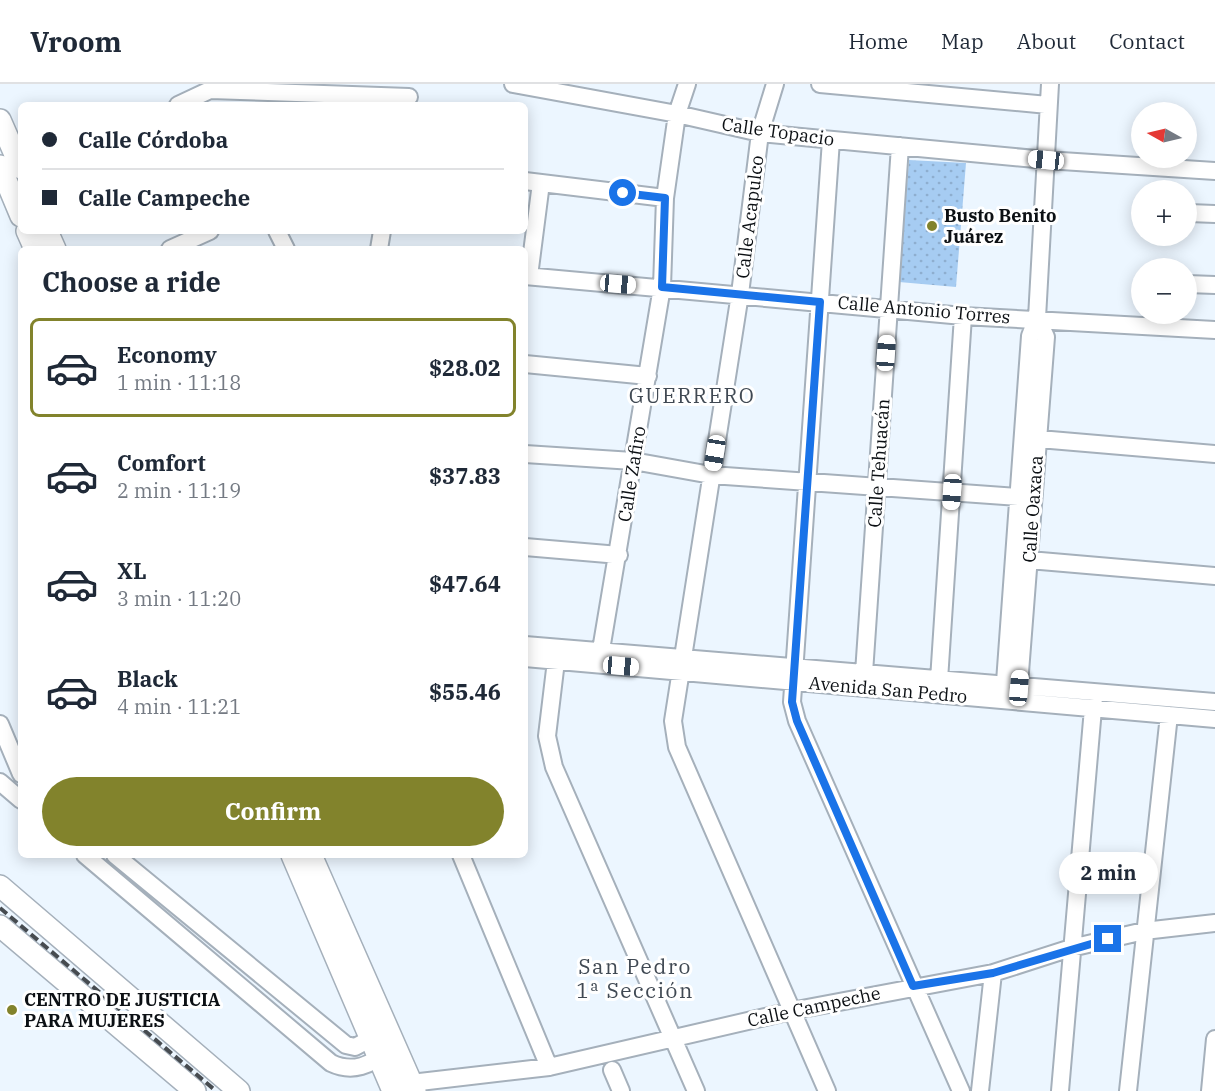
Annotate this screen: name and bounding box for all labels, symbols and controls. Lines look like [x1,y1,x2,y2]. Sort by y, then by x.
text: Vroom [30,23,122,60]
text: Home [848,27,908,55]
text: Map [941,27,984,55]
text: About [1017,27,1076,55]
text: Contact [1109,27,1185,55]
north arrow [1131,102,1197,168]
map controls [1131,102,1197,324]
street label: Calle Topacio [720,112,836,151]
text: Calle Córdoba [78,125,228,154]
car [1027,149,1065,171]
street label: Calle Acapulco [731,154,768,280]
route start [609,179,636,206]
button: + [1131,180,1197,246]
text: Calle Campeche [78,183,250,212]
place label: Busto Benito Juárez [944,204,1057,248]
marker: Busto Benito Juárez [925,219,939,233]
button: − [1131,258,1197,324]
text: Choose a ride [42,264,221,299]
car [599,273,637,295]
street label: Calle Antonio Torres [837,290,1011,329]
car [876,334,896,372]
text: Economy [117,340,217,369]
icon: car [45,341,99,395]
text: $28.02 [429,353,501,382]
text: 1 min · 11:18 [117,369,241,396]
district label: GUERRERO [629,381,755,409]
street label: Calle Tehuacán [863,398,894,528]
street label: Calle Zafiro [613,424,650,523]
car [703,434,727,472]
text: Comfort [117,448,206,477]
icon: car [45,449,99,503]
street label: Calle Oaxaca [1017,454,1048,563]
text: $37.83 [429,461,501,490]
car [942,473,962,511]
text: 2 min · 11:19 [117,477,241,504]
text: XL [117,556,147,585]
icon: car [45,557,99,611]
text: $47.64 [429,569,501,598]
text: 3 min · 11:20 [117,585,241,612]
car [602,655,640,677]
text: Black [117,664,178,693]
icon: car [45,665,99,719]
car [1008,669,1030,707]
street label: Avenida San Pedro [808,671,968,708]
text: $55.46 [429,677,501,706]
text: 4 min · 11:21 [117,693,241,720]
button: Confirm [42,777,504,846]
callout: 2 min [1058,852,1158,894]
text: 2 min [1081,859,1137,886]
route end [1094,925,1121,952]
district label: San Pedro 1ª Sección [576,952,694,1004]
street label: Calle Campeche [745,981,883,1032]
place label: CENTRO DE JUSTICIA PARA MUJERES [24,988,221,1032]
marker: CENTRO DE JUSTICIA PARA MUJERES [5,1003,19,1017]

